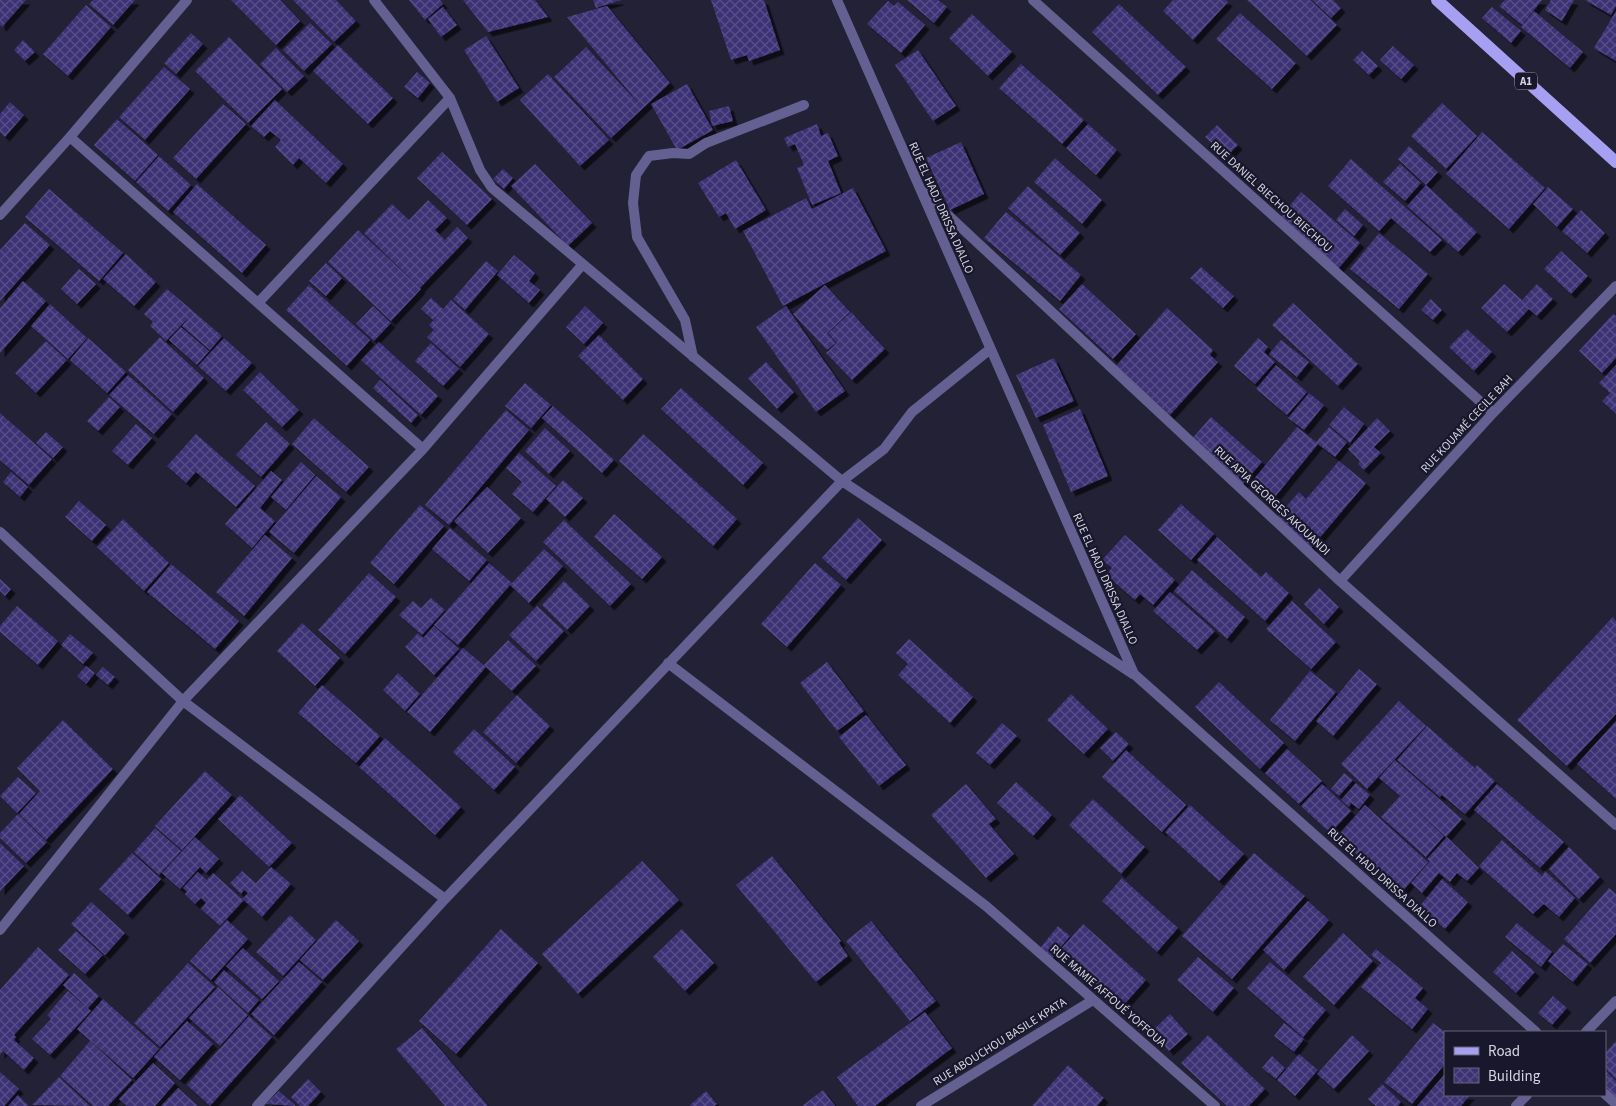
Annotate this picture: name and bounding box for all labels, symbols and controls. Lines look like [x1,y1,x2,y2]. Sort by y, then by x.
road number: A1 [1515,72,1537,90]
street label: RUE DANIEL BIECHOU BIECHOU [1206,138,1336,256]
street label: RUE EL HADJ DRISSA DIALLO [904,139,978,277]
street label: RUE KOUAMÉ CECILE BAH [1417,371,1517,477]
street label: RUE APIA GEORGES AKOUANDI [1210,443,1334,559]
street label: RUE EL HADJ DRISSA DIALLO [1068,510,1142,648]
street label: RUE EL HADJ DRISSA DIALLO [1323,824,1441,932]
street label: RUE MAMIE AFFOUÉ YOFFOUA [1046,941,1170,1052]
street label: RUE ABOUCHOU BASILE KPATA [930,994,1070,1090]
legend [1444,1031,1606,1096]
text: Road [1488,1041,1520,1062]
text: Building [1488,1066,1541,1087]

